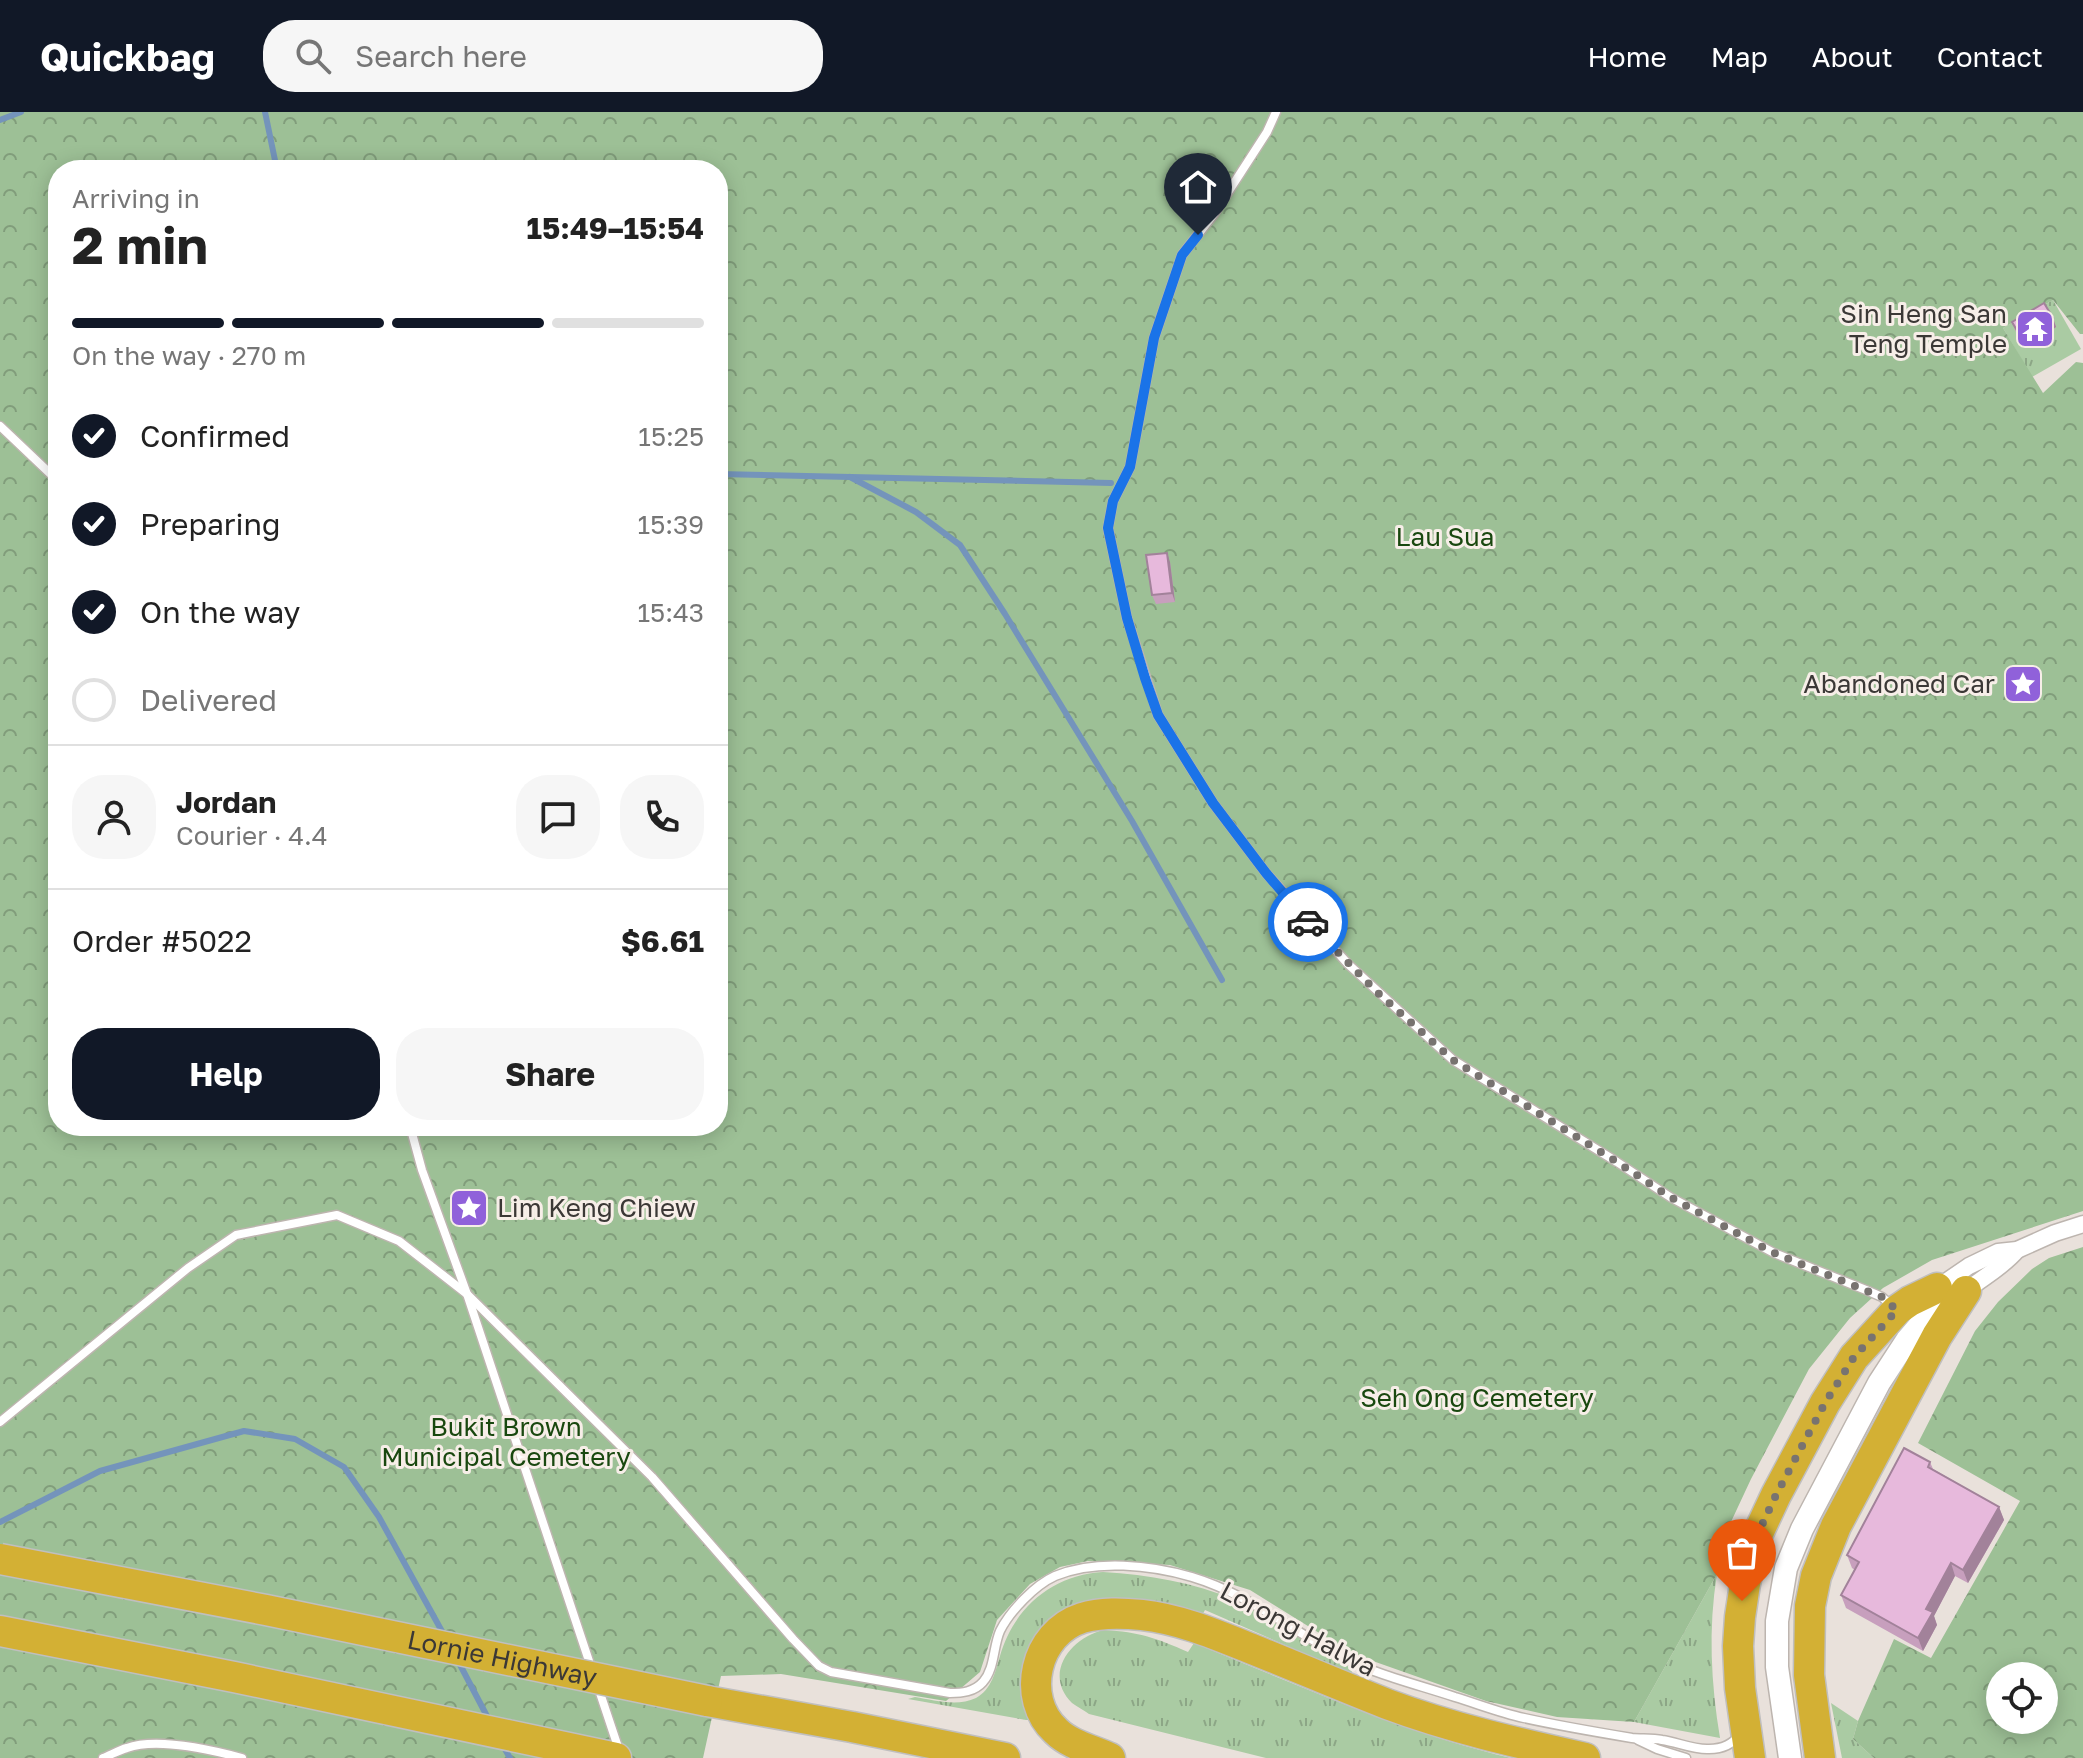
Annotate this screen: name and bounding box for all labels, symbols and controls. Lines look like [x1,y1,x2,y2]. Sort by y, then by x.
search box [263,20,823,92]
text: Quickbag [40,34,215,79]
icon: search [291,34,335,78]
text: Search here [355,38,527,74]
text: Home [1588,40,1667,73]
text: Map [1711,40,1768,73]
text: About [1812,40,1893,73]
text: Contact [1937,40,2043,73]
pin [1164,153,1232,235]
icon: home [1176,165,1220,209]
text: Arriving in [72,183,200,214]
text: 15:49–15:54 [527,210,704,246]
text: 2 min [72,213,208,275]
place label: Sin Heng San Teng Temple [1840,298,2007,359]
temple icon: Sin Heng San Teng Temple [2014,308,2056,350]
text: On the way · 270 m [72,340,306,371]
icon: check [72,414,116,458]
text: Confirmed [140,418,290,454]
text: 15:25 [638,421,704,452]
icon: check [72,502,116,546]
text: Preparing [140,506,281,542]
text: 15:39 [638,509,704,540]
park label: Lau Sua [1395,521,1495,552]
icon: check [72,590,116,634]
text: On the way [140,594,300,630]
text: 15:43 [637,597,704,628]
place icon: Abandoned Car [2002,663,2044,705]
place label: Abandoned Car [1803,668,1995,699]
text: Delivered [140,682,277,718]
button: person [72,775,156,859]
button: chat [516,775,600,859]
button: phone [620,775,704,859]
text: Jordan [176,784,276,820]
text: Courier · 4.4 [176,820,328,851]
courier [1268,882,1348,962]
icon: car [1286,900,1330,944]
text: Order #5022 [72,923,252,959]
text: $6.61 [621,923,704,959]
button: Help [72,1028,380,1120]
button: Share [396,1028,704,1120]
place icon: Lim Keng Chiew [448,1187,490,1229]
place label: Lim Keng Chiew [497,1192,696,1223]
park label: Seh Ong Cemetery [1360,1382,1594,1413]
park label: Bukit Brown Municipal Cemetery [381,1411,631,1472]
pin [1708,1519,1776,1601]
icon: bag [1720,1531,1764,1575]
street label: Lorong Halwa [1215,1575,1381,1683]
street label: Lornie Highway [405,1624,600,1693]
map controls [1986,1662,2058,1734]
button: locate [1986,1662,2058,1734]

